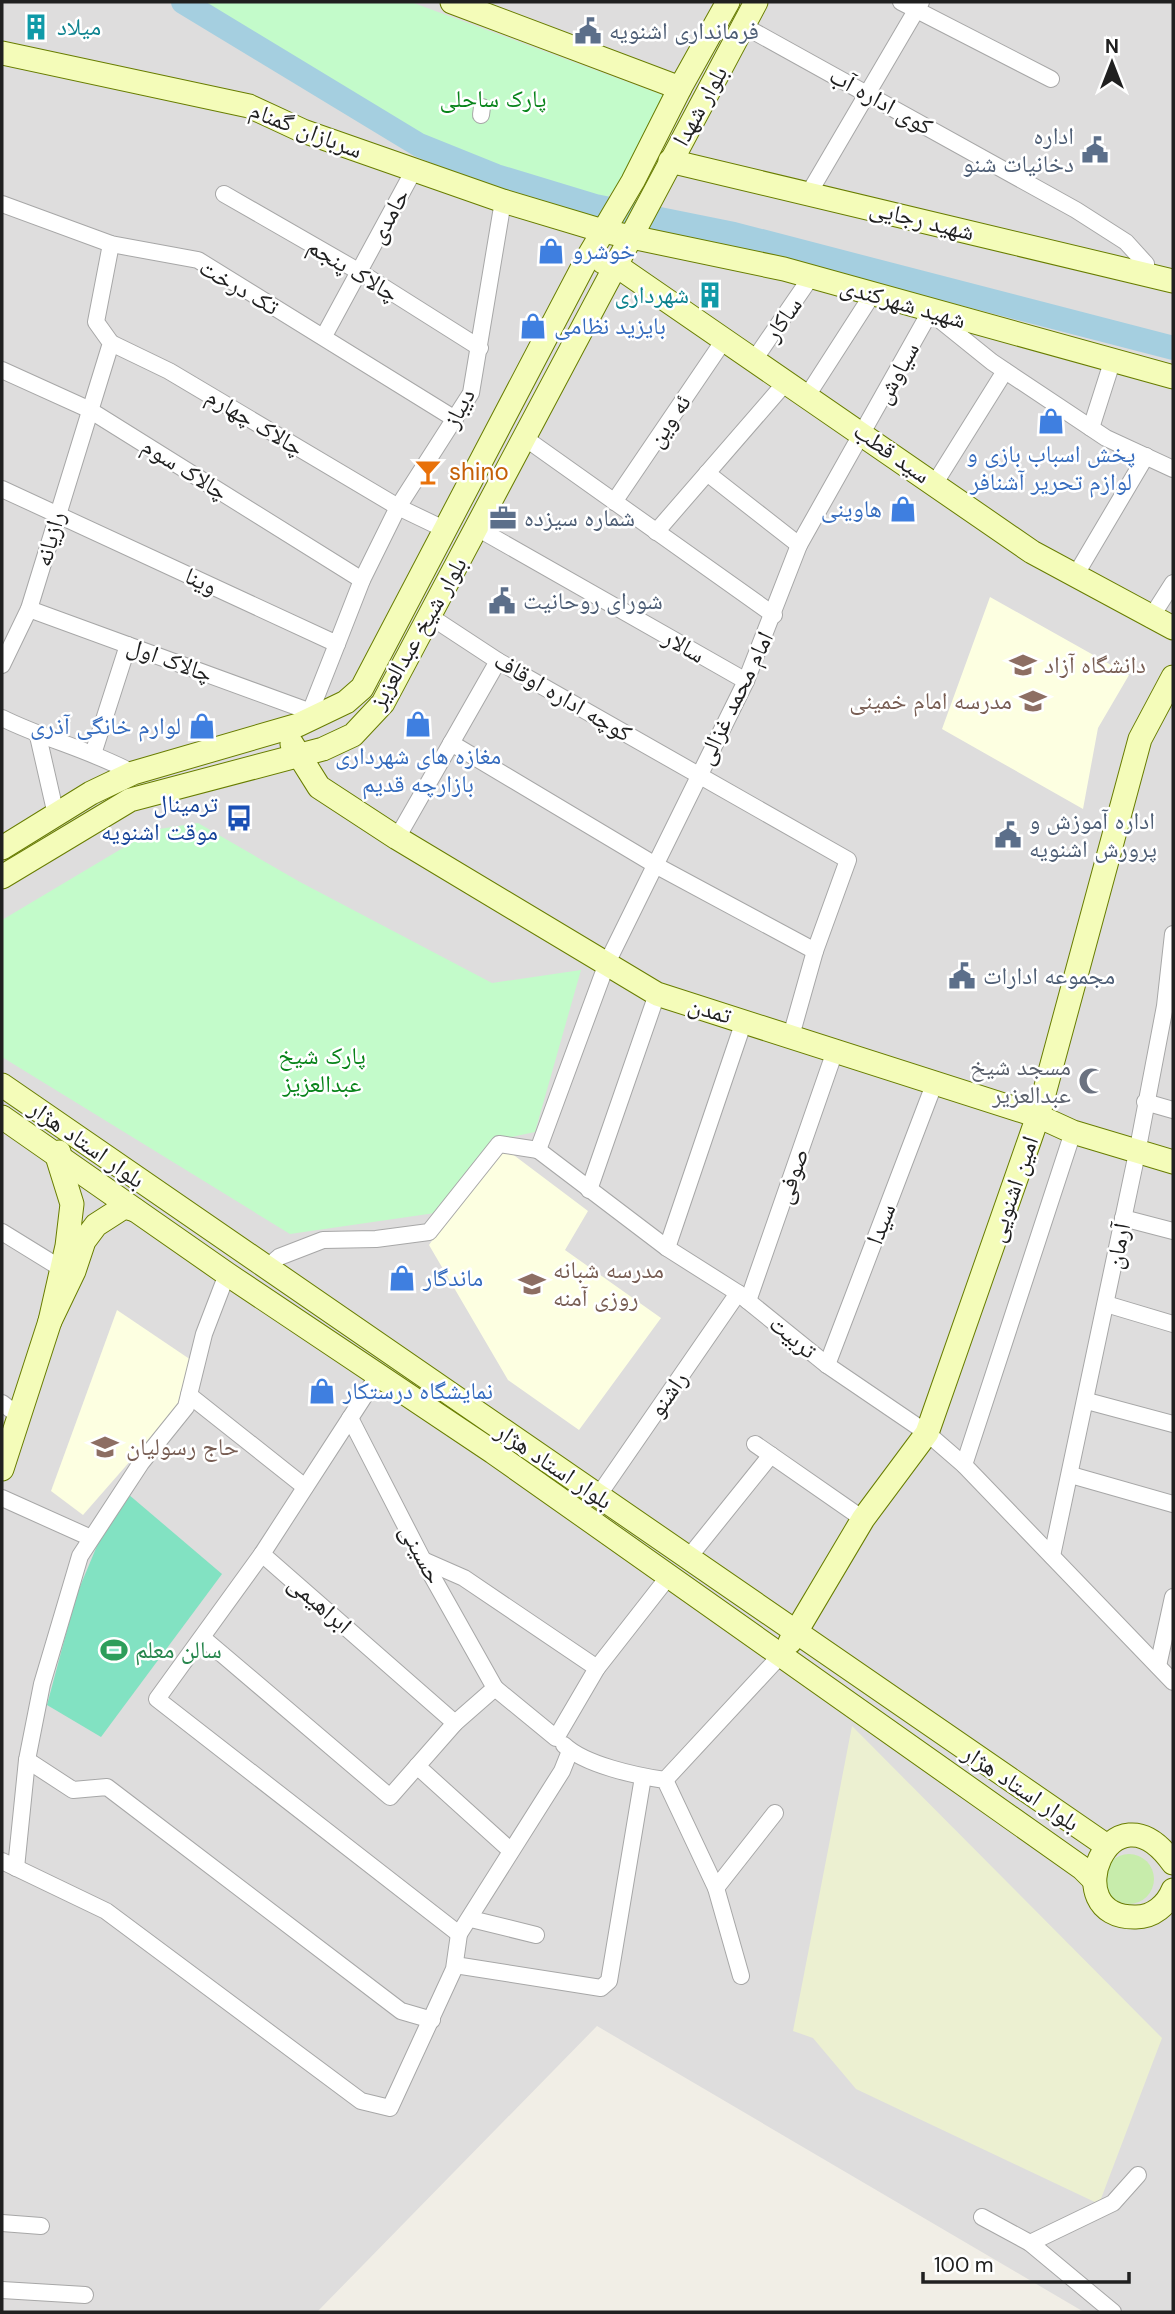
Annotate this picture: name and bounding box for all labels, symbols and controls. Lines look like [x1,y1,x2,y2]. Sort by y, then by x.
place label: میلاد [57,11,101,42]
building icon: میلاد [21,12,51,42]
place label: فرمانداری اشنویه [609,15,759,46]
public building icon: فرمانداری اشنویه [573,16,603,46]
north arrow [1077,28,1147,98]
text: N [1105,34,1119,59]
street label: بلوار شهدا [665,60,734,151]
street label: کوی اداره آب [824,60,938,142]
park label: پارک ساحلی [440,83,546,114]
street label: سربازان گمنام [245,94,367,166]
place label: اداره دخانیات شنو [962,120,1074,179]
public building icon: اداره دخانیات شنو [1080,135,1110,165]
street label: حامدی [361,183,416,249]
street label: شهید رجایی [867,192,978,247]
street label: چالاک پنجم [301,230,405,310]
place label: خوشرو [572,235,635,266]
shop icon: خوشرو [536,236,566,266]
street label: تک درخت [194,251,285,322]
street label: شهید شهرکندی [837,270,969,335]
place label: شهرداری [615,279,689,310]
building icon: شهرداری [695,280,725,310]
street label: ساکار [756,291,809,348]
place label: بایزید نظامی [554,310,666,341]
shop icon: بایزید نظامی [518,311,548,341]
street label: سیاوش [867,336,926,409]
street label: چالاک چهارم [200,380,310,464]
street label: دیباز [435,383,482,434]
street label: ئه وین [640,388,697,453]
shop icon: پخش اسباب بازی و لوازم تحریر آشنافر [1036,406,1066,436]
street label: سید قطب [848,415,937,490]
street label: چالاک سوم [136,430,234,508]
place label: پخش اسباب بازی و لوازم تحریر آشنافر [967,438,1135,498]
place label: shino [449,456,509,487]
bar icon: shino [413,457,443,487]
place label: هاوینی [821,493,882,524]
shop icon: هاوینی [888,494,918,524]
place label: شماره سیزده [524,502,635,533]
office icon: شماره سیزده [488,503,518,533]
street label: رازیانه [27,508,72,570]
street label: بلوار شیخ عبدالعزیز [361,551,474,715]
street label: وینا [180,560,223,601]
place label: شورای روحانیت [523,585,663,616]
public building icon: شورای روحانیت [487,586,517,616]
street label: سالار [657,621,711,670]
street label: امام محمد غزالی [689,626,781,770]
street label: چالاک اول [123,630,217,689]
street label: کوچه اداره اوقاف [489,645,638,748]
place label: دانشگاه آزاد [1044,649,1146,680]
school or university icon: دانشگاه آزاد [1008,650,1038,680]
place label: مدرسه امام خمینی [849,685,1012,717]
school or university icon: مدرسه امام خمینی [1018,686,1048,716]
shop icon: مغازه های شهرداری بازارچه قدیم [403,709,433,739]
place label: لوارم خانگی آذری [30,710,181,742]
shop icon: لوارم خانگی آذری [187,711,217,741]
place label: مغازه های شهرداری بازارچه قدیم [335,740,501,800]
place label: ترمینال موقت اشنویه [101,788,218,847]
bus stop icon: ترمینال موقت اشنویه [224,803,254,833]
place label: اداره آموزش و پرورش اشنویه [1029,805,1157,864]
public building icon: اداره آموزش و پرورش اشنویه [993,820,1023,850]
place label: مجموعه ادارات [983,960,1115,991]
public building icon: مجموعه ادارات [947,961,977,991]
street label: تمدن [685,988,736,1031]
park label: پارک شیخ عبدالعزیز [278,1040,366,1099]
place label: مسجد شیخ عبدالعزیر [970,1051,1071,1110]
mosque icon: مسجد شیخ عبدالعزیر [1077,1066,1107,1096]
street label: بلوار استاد هژار [22,1092,151,1195]
street label: امین اشنویی [980,1132,1045,1246]
street label: صوفی [768,1144,815,1208]
street label: سیدا [859,1199,902,1249]
street label: آرمان [1098,1219,1137,1271]
place label: مدرسه شبانه روزی آمنه [553,1254,664,1313]
place label: ماندگار [422,1262,483,1293]
shop icon: ماندگار [387,1263,417,1293]
school or university icon: مدرسه شبانه روزی آمنه [517,1269,547,1299]
street label: تربیت [763,1308,824,1365]
street label: راشنو [641,1365,694,1423]
place label: نمایشگاه درستکار [342,1375,493,1406]
shop icon: نمایشگاه درستکار [307,1376,337,1406]
street label: بلوار استاد هژار [489,1415,619,1516]
place label: حاج رسولیان [126,1431,239,1462]
school or university icon: حاج رسولیان [90,1432,120,1462]
street label: حسینی [393,1519,450,1589]
street label: ابراهیمی [282,1567,359,1640]
place label: سالن معلم [135,1634,222,1666]
sports icon: سالن معلم [99,1635,129,1665]
street label: بلوار استاد هژار [956,1737,1086,1838]
scale bar [923,2240,1130,2284]
text: 100 m [934,2251,994,2279]

